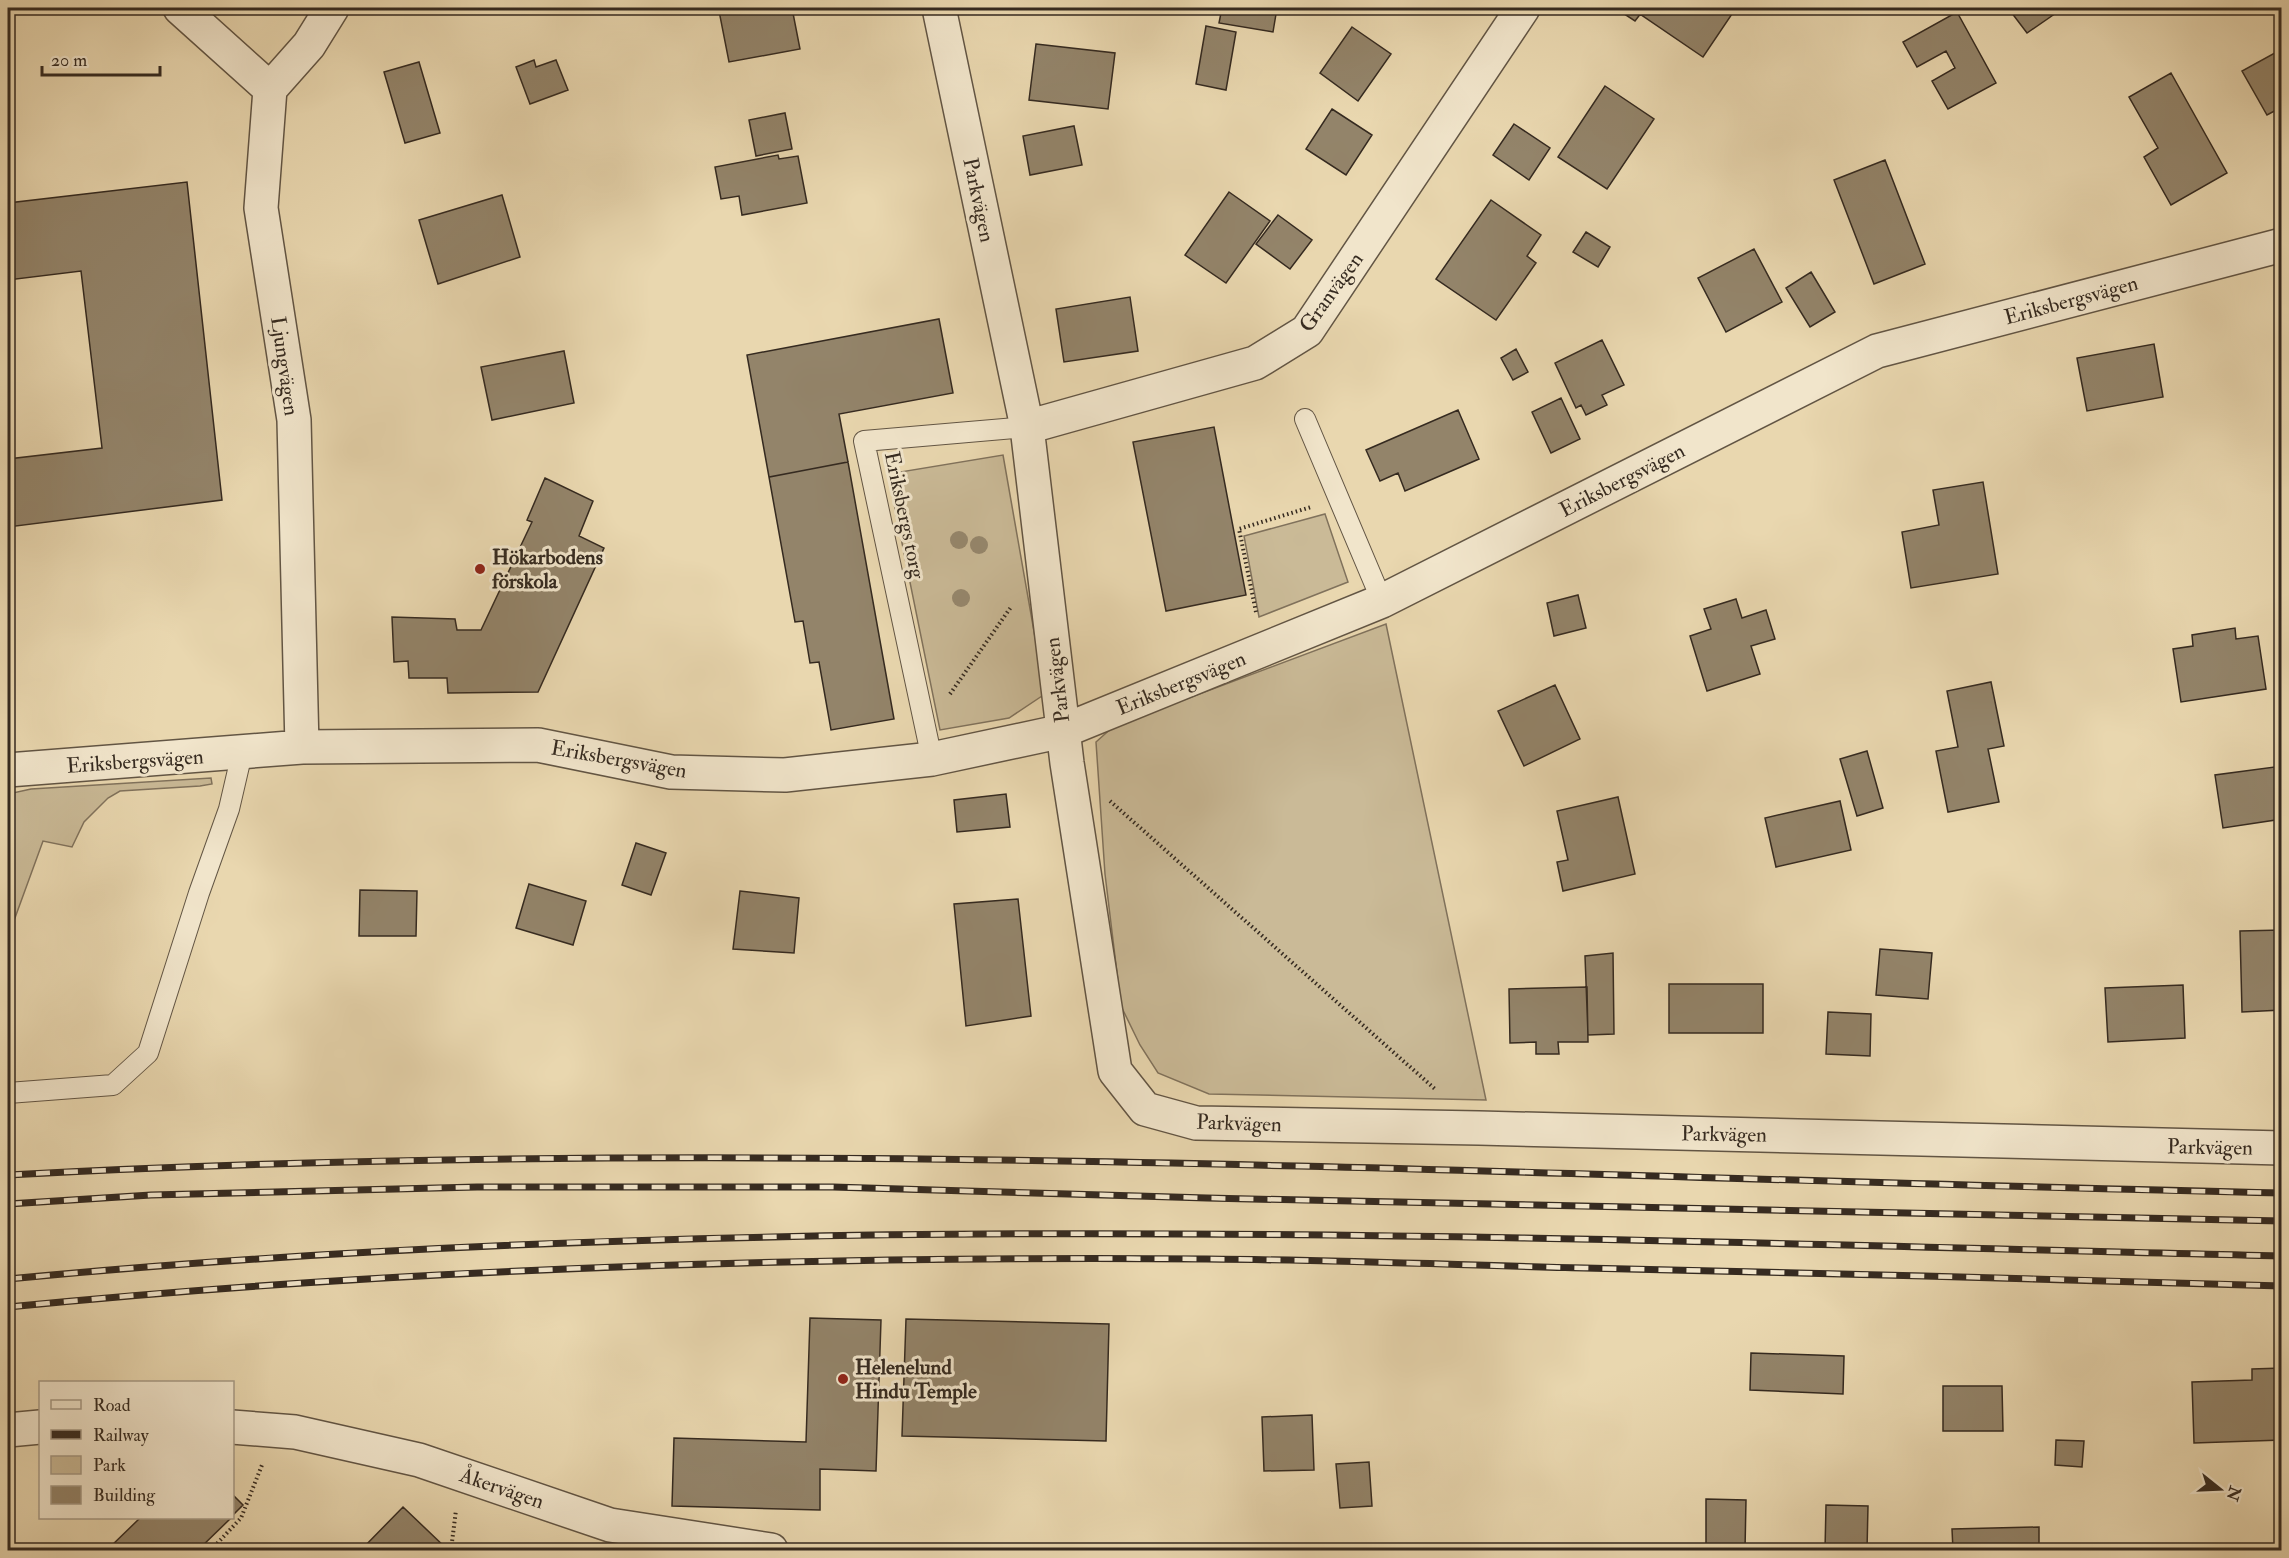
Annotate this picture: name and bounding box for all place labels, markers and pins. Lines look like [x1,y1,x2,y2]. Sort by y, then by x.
place label: Hökarbodens förskola [492,544,603,595]
marker: Hökarbodens förskola [473,562,487,576]
place label: Helenelund Hindu Temple [855,1354,977,1405]
marker: Helenelund Hindu Temple [836,1372,850,1386]

